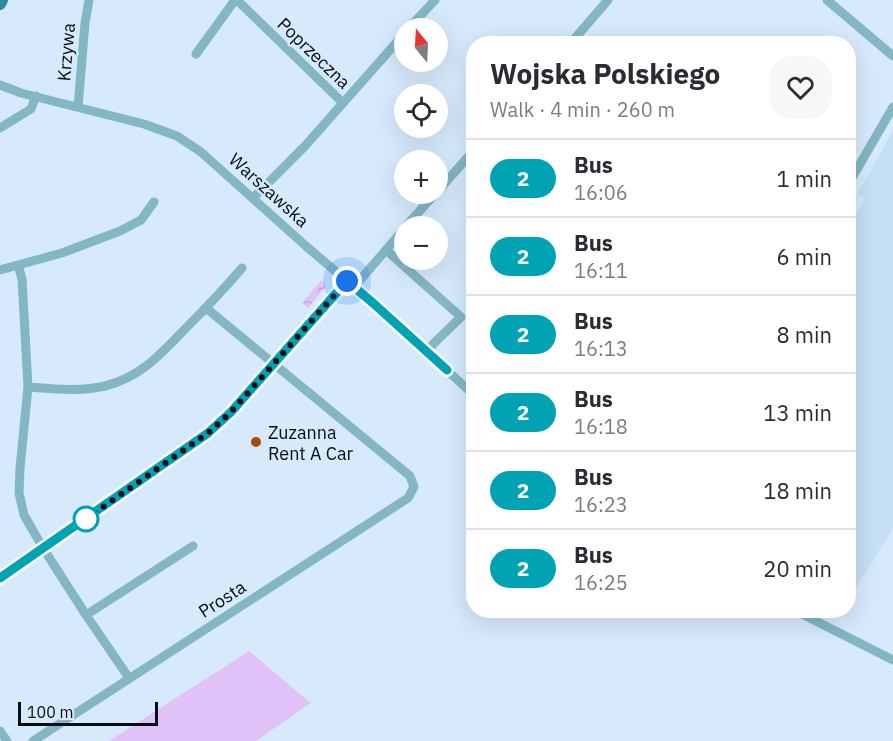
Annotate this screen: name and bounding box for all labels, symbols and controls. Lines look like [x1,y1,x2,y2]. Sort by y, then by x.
street label: Poprzeczna [273,12,356,94]
north arrow [394,18,448,72]
map controls [394,18,448,270]
street label: Krzywa [52,22,80,82]
text: Wojska Polskiego [490,55,720,92]
button: heart [769,56,832,119]
button: locate [394,84,448,138]
text: Walk · 4 min · 260 m [490,96,675,123]
street label: Warszawska [224,148,314,232]
button: + [394,150,448,204]
text: Bus [574,150,613,179]
text: 2 [517,164,529,192]
text: 1 min [776,164,832,193]
text: 16:06 [574,179,628,206]
button: − [394,216,448,270]
text: Bus [574,228,613,257]
text: 2 [517,242,529,270]
text: 6 min [776,242,832,271]
text: 16:11 [574,257,628,284]
your location [332,266,362,296]
text: Bus [574,306,613,335]
text: 2 [517,320,529,348]
text: 8 min [776,320,832,349]
text: 16:13 [574,335,628,362]
text: Bus [574,384,613,413]
text: 2 [517,398,529,426]
text: 13 min [763,398,832,427]
text: 16:18 [574,413,628,440]
place label: Zuzanna Rent A Car [268,421,353,465]
marker: Zuzanna Rent A Car [249,435,263,449]
text: Bus [574,462,613,491]
text: 2 [517,476,529,504]
text: 18 min [763,476,832,505]
text: 16:23 [574,491,628,518]
unlabelled marker [73,506,99,532]
text: Bus [574,540,613,569]
text: 2 [517,554,529,582]
text: 20 min [763,554,832,583]
text: 16:25 [574,569,628,596]
street label: Prosta [194,575,250,623]
scale bar [18,699,158,726]
text: 100 m [27,702,74,722]

